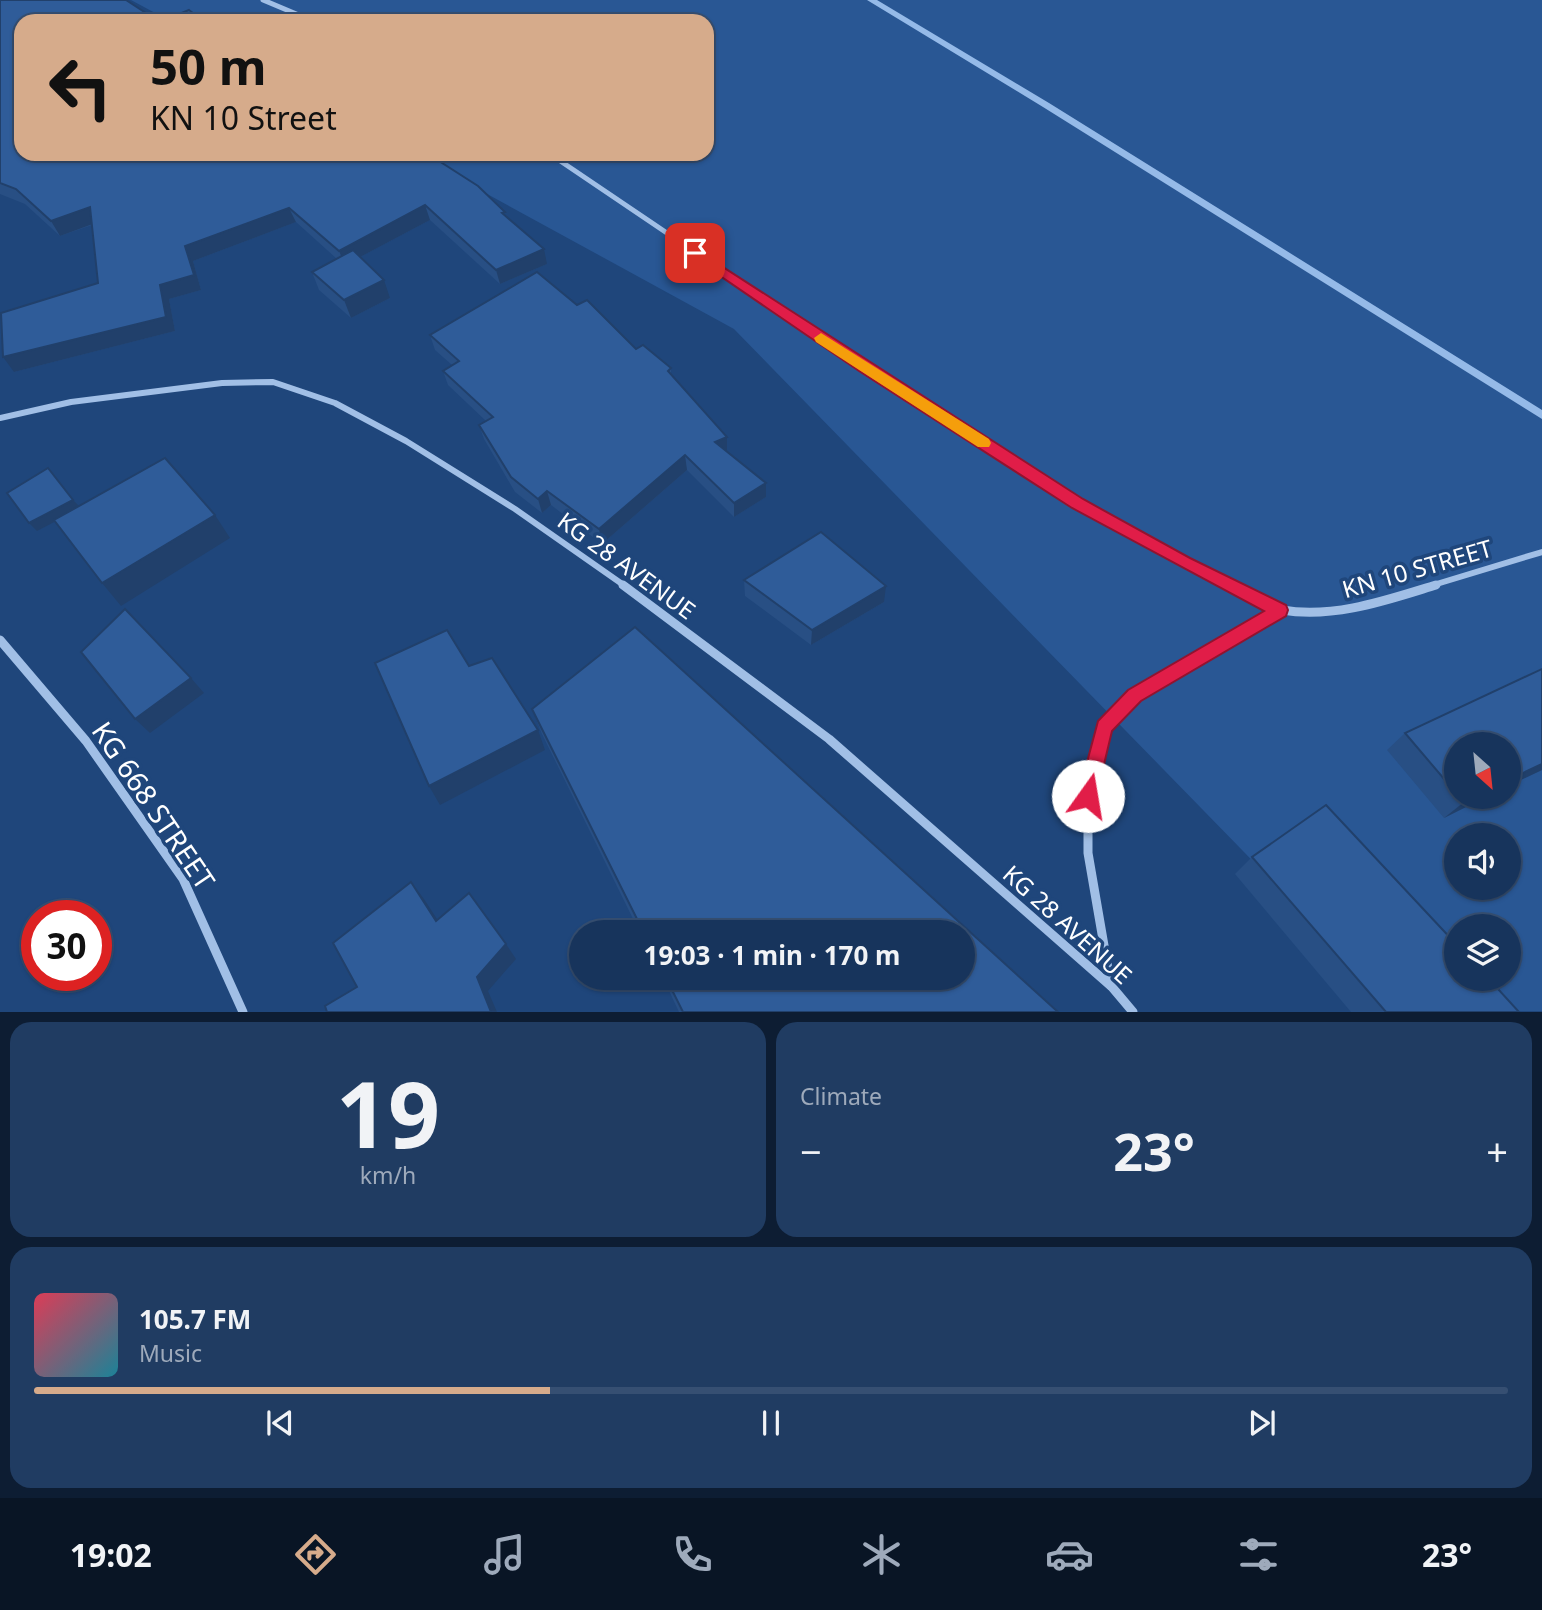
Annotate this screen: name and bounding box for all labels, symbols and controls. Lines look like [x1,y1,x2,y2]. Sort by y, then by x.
text: 50 m [150,33,267,99]
icon: left [35,42,126,133]
text: KN 10 Street [150,96,337,139]
pin [665,223,725,283]
icon: arrive [676,234,714,272]
street label: KG 28 AVENUE [551,504,703,626]
street label: KN 10 STREET [1338,531,1496,605]
street label: KG 668 STREET [84,714,224,897]
north arrow [1444,732,1521,808]
map controls [1444,732,1521,991]
position arrow [1051,759,1125,833]
button: sound [1444,823,1521,900]
street label: KG 28 AVENUE [996,857,1140,991]
speed limit sign: 30 [21,900,112,991]
button: layers [1444,914,1521,991]
text: 19:03 · 1 min · 170 m [644,937,900,973]
text: 19 [336,1051,440,1175]
text: Climate [800,1080,882,1112]
text: 23° [1113,1115,1195,1186]
text: − [800,1125,822,1177]
text: + [1486,1125,1508,1177]
text: km/h [360,1159,416,1191]
text: 105.7 FM [139,1301,251,1337]
text: Music [139,1337,202,1369]
icon: previous [261,1404,299,1442]
icon: pause [752,1404,790,1442]
icon: next [1243,1404,1281,1442]
icon: directions [291,1530,340,1579]
icon: music [480,1530,529,1579]
icon: phone [668,1530,717,1579]
icon: climate [857,1530,906,1579]
icon: car [1045,1530,1094,1579]
icon: filters [1234,1530,1283,1579]
text: 19:02 [70,1533,152,1576]
text: 23° [1422,1533,1472,1576]

